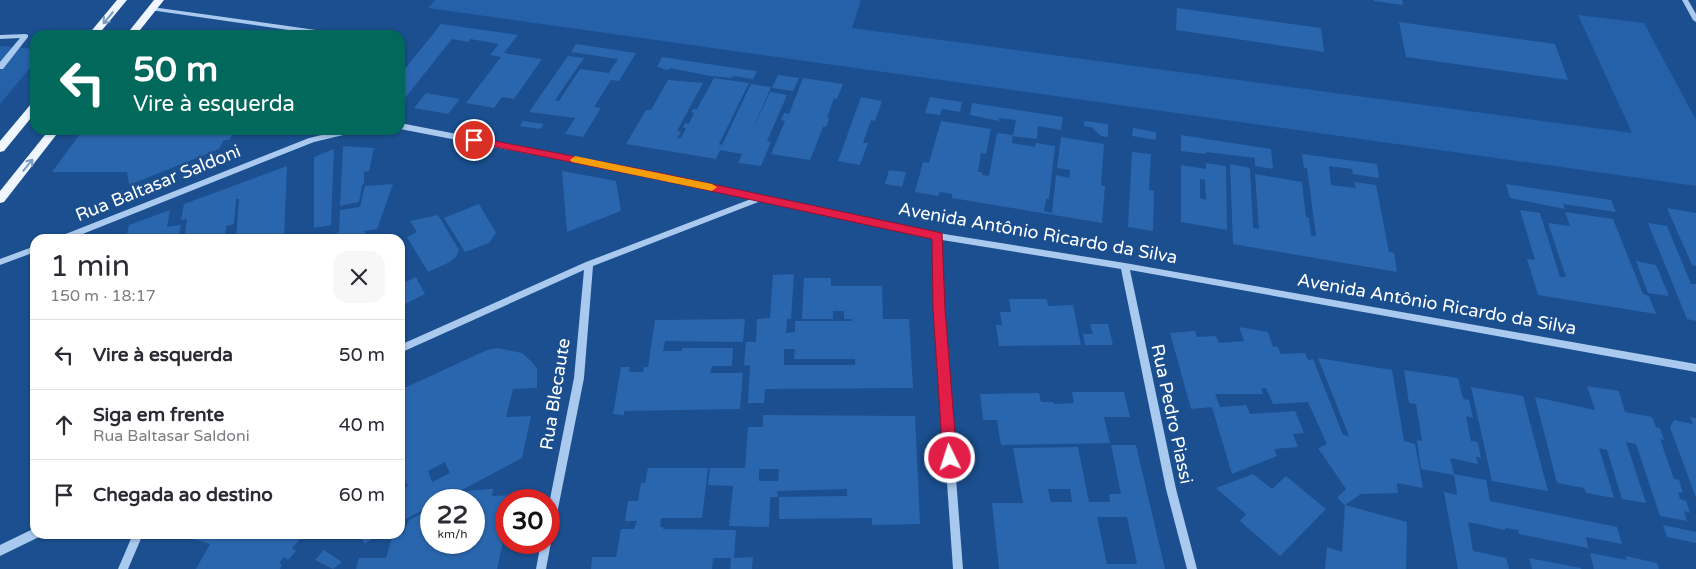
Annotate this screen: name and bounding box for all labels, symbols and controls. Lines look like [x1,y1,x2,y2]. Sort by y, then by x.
one-way arrow [102,11,113,24]
text: 50 m [133,49,218,91]
icon: left [50,50,115,115]
text: Vire à esquerda [133,91,295,117]
pin [453,119,495,161]
icon: arrive [460,126,488,154]
street label: Rua Baltasar Saldoni [72,140,244,226]
one-way arrow [22,158,33,171]
street label: Avenida Antônio Ricardo da Silva [897,198,1179,268]
text: 1 min [50,248,130,285]
button: close [333,251,385,303]
street label: Avenida Antônio Ricardo da Silva [1296,269,1578,339]
text: 150 m · 18:17 [50,286,156,306]
street label: Rua Blecaute [535,336,575,452]
icon: left [50,341,78,369]
street label: Rua Pedro Piassi [1146,342,1198,486]
text: Vire à esquerda [93,344,233,366]
text: 50 m [339,344,385,366]
text: Siga em frente [93,404,224,426]
icon: ahead [50,411,78,439]
text: 40 m [339,414,385,436]
text: Rua Baltasar Saldoni [93,426,250,446]
position arrow [923,431,975,483]
icon: arrive [50,481,78,509]
text: Chegada ao destino [93,484,273,506]
text: 60 m [339,484,385,506]
speed limit sign: 30 [495,489,560,554]
text: 22 [437,500,468,530]
text: km/h [437,527,468,541]

